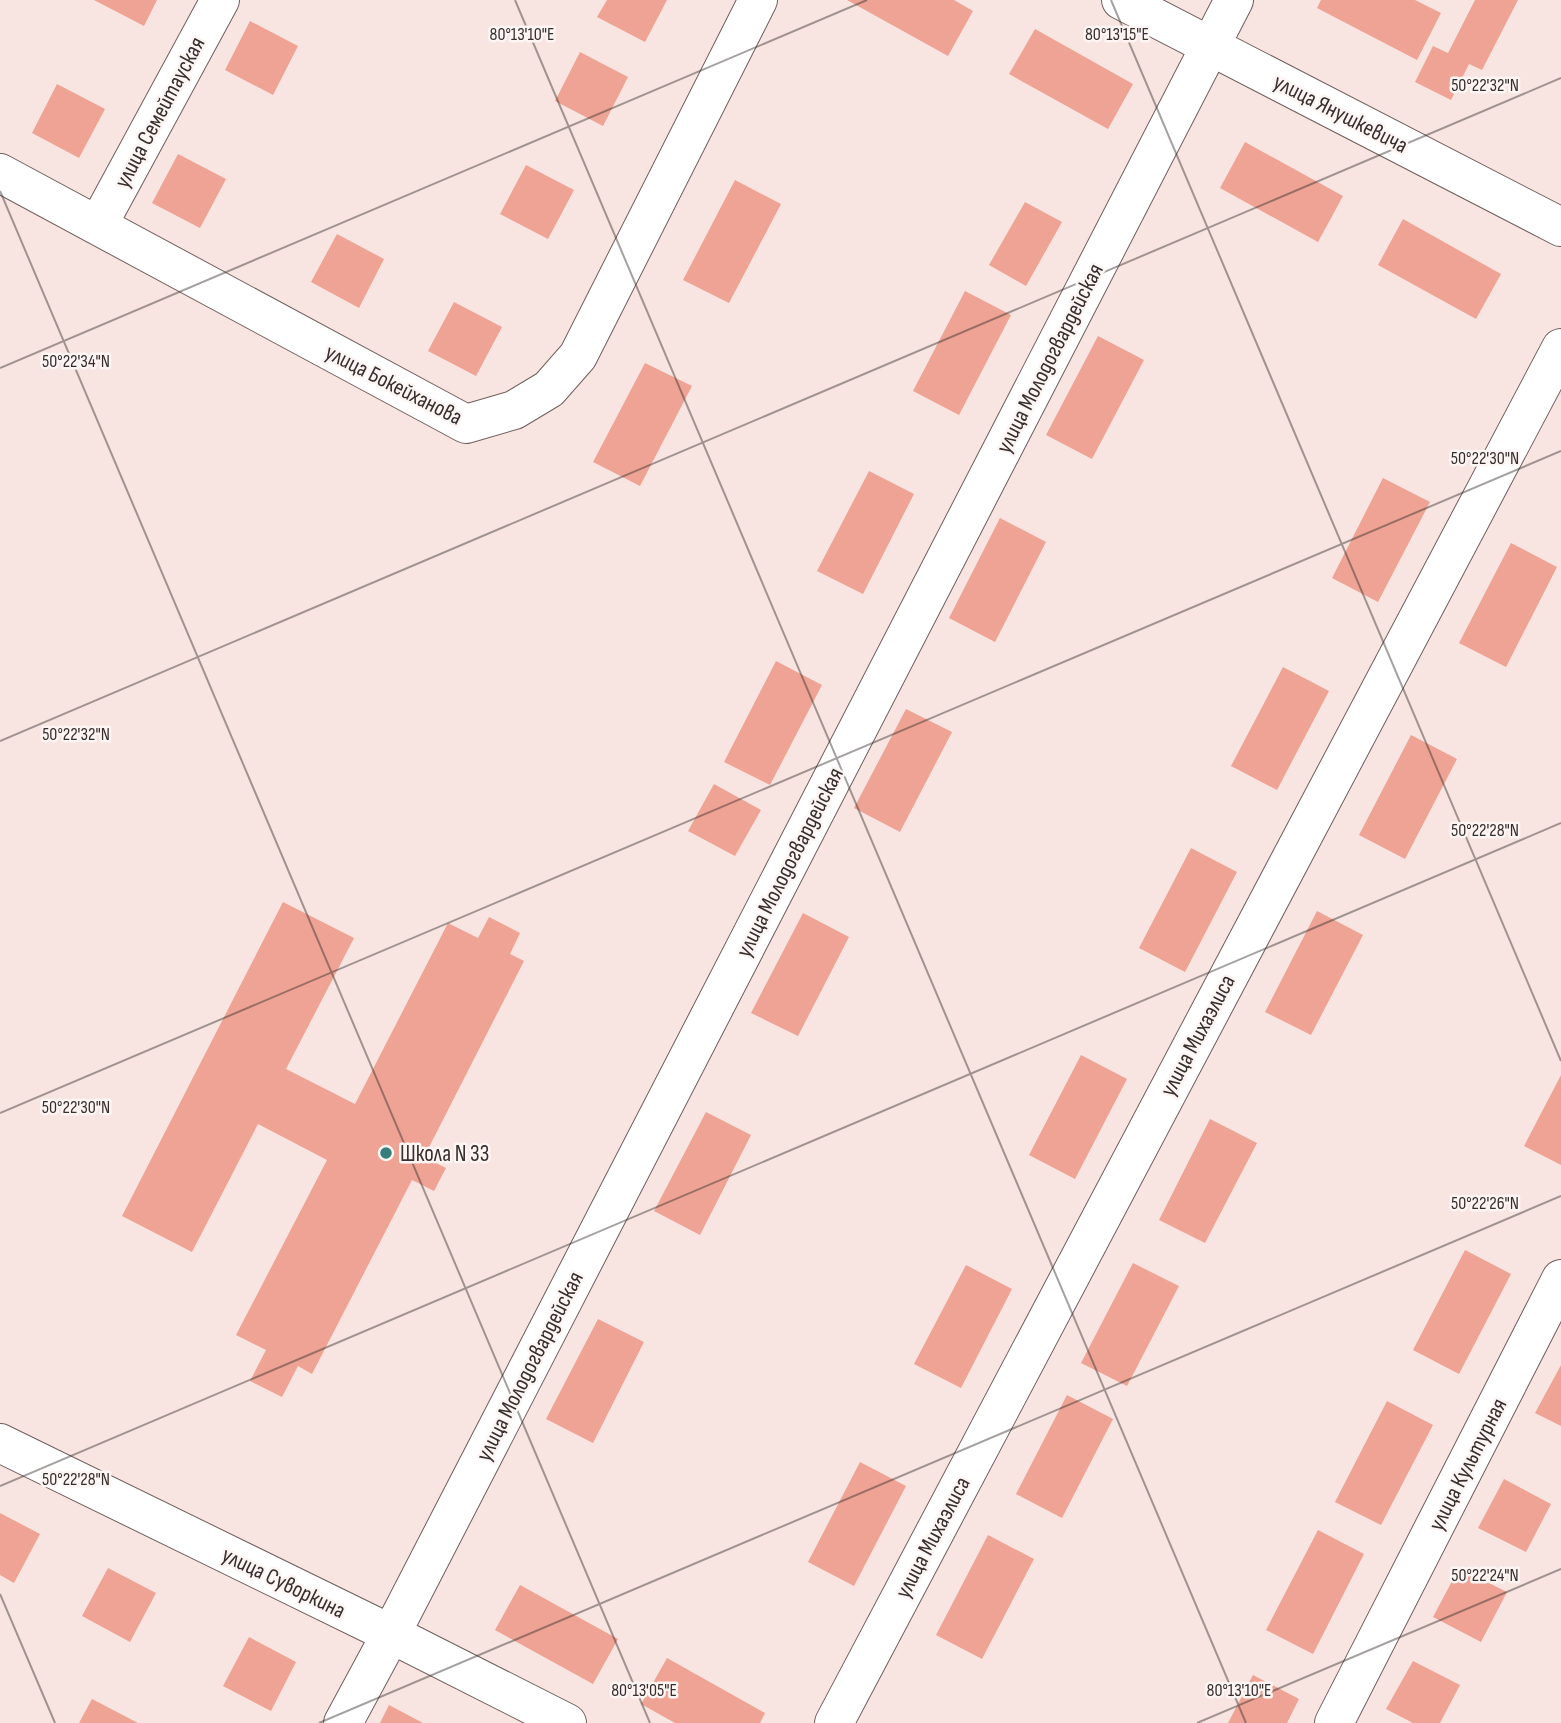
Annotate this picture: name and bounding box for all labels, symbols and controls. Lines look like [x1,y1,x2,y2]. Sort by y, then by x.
text: 80°13'10"E [490,24,554,45]
text: 80°13'15"E [1085,24,1149,45]
street label: улица Семейтауская [108,32,211,193]
street label: улица Янушкевича [1269,68,1412,160]
text: 50°22'32"N [1451,75,1519,96]
street label: улица Молодогвардейская [990,259,1110,458]
street label: улица Бокейханова [320,338,467,431]
text: 50°22'34"N [42,351,110,372]
text: 50°22'30"N [1451,448,1519,469]
text: 50°22'32"N [42,724,110,745]
street label: улица Молодогвардейская [730,763,850,962]
text: 50°22'28"N [1451,820,1519,841]
street label: улица Михаэлиса [1154,970,1242,1101]
text: 50°22'30"N [42,1097,110,1118]
place label: Школа N 33 [400,1140,489,1168]
marker: Школа N 33 [378,1145,394,1161]
text: 50°22'26"N [1451,1193,1519,1214]
street label: улица Молодогвардейская [470,1267,590,1466]
street label: улица Культурная [1423,1394,1513,1535]
text: 50°22'28"N [42,1469,110,1490]
street label: улица Михаэлиса [889,1472,977,1603]
street label: улица Суворкина [217,1541,350,1625]
text: 50°22'24"N [1451,1565,1519,1586]
text: 80°13'05"E [611,1680,677,1701]
text: 80°13'10"E [1207,1680,1271,1701]

